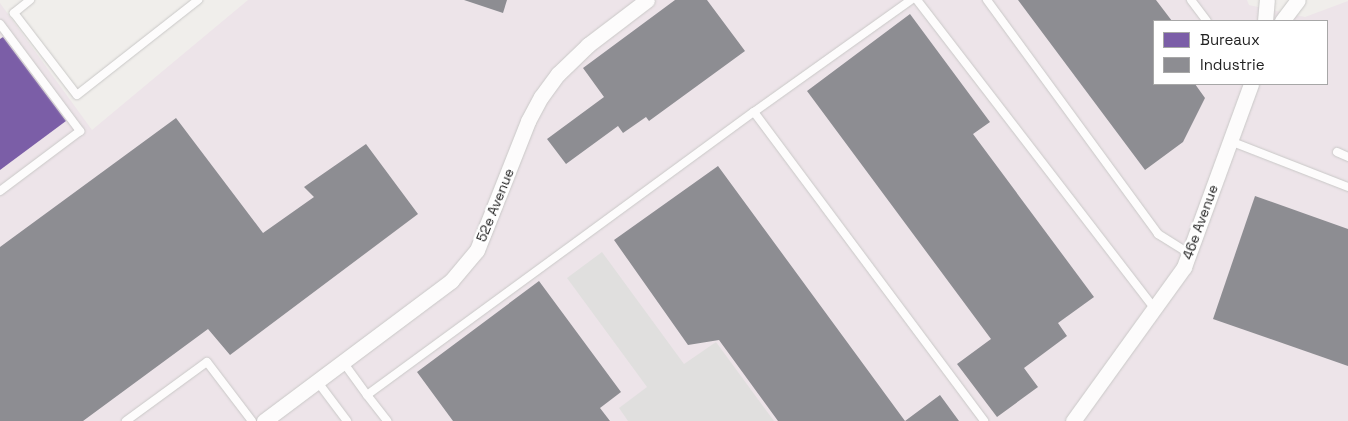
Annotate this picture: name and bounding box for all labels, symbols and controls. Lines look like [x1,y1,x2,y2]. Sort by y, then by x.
legend [1153,20,1328,85]
text: Bureaux [1200,30,1260,49]
text: Industrie [1200,55,1265,74]
street label: 52e Avenue [473,166,517,244]
street label: 46e Avenue [1179,182,1221,262]

